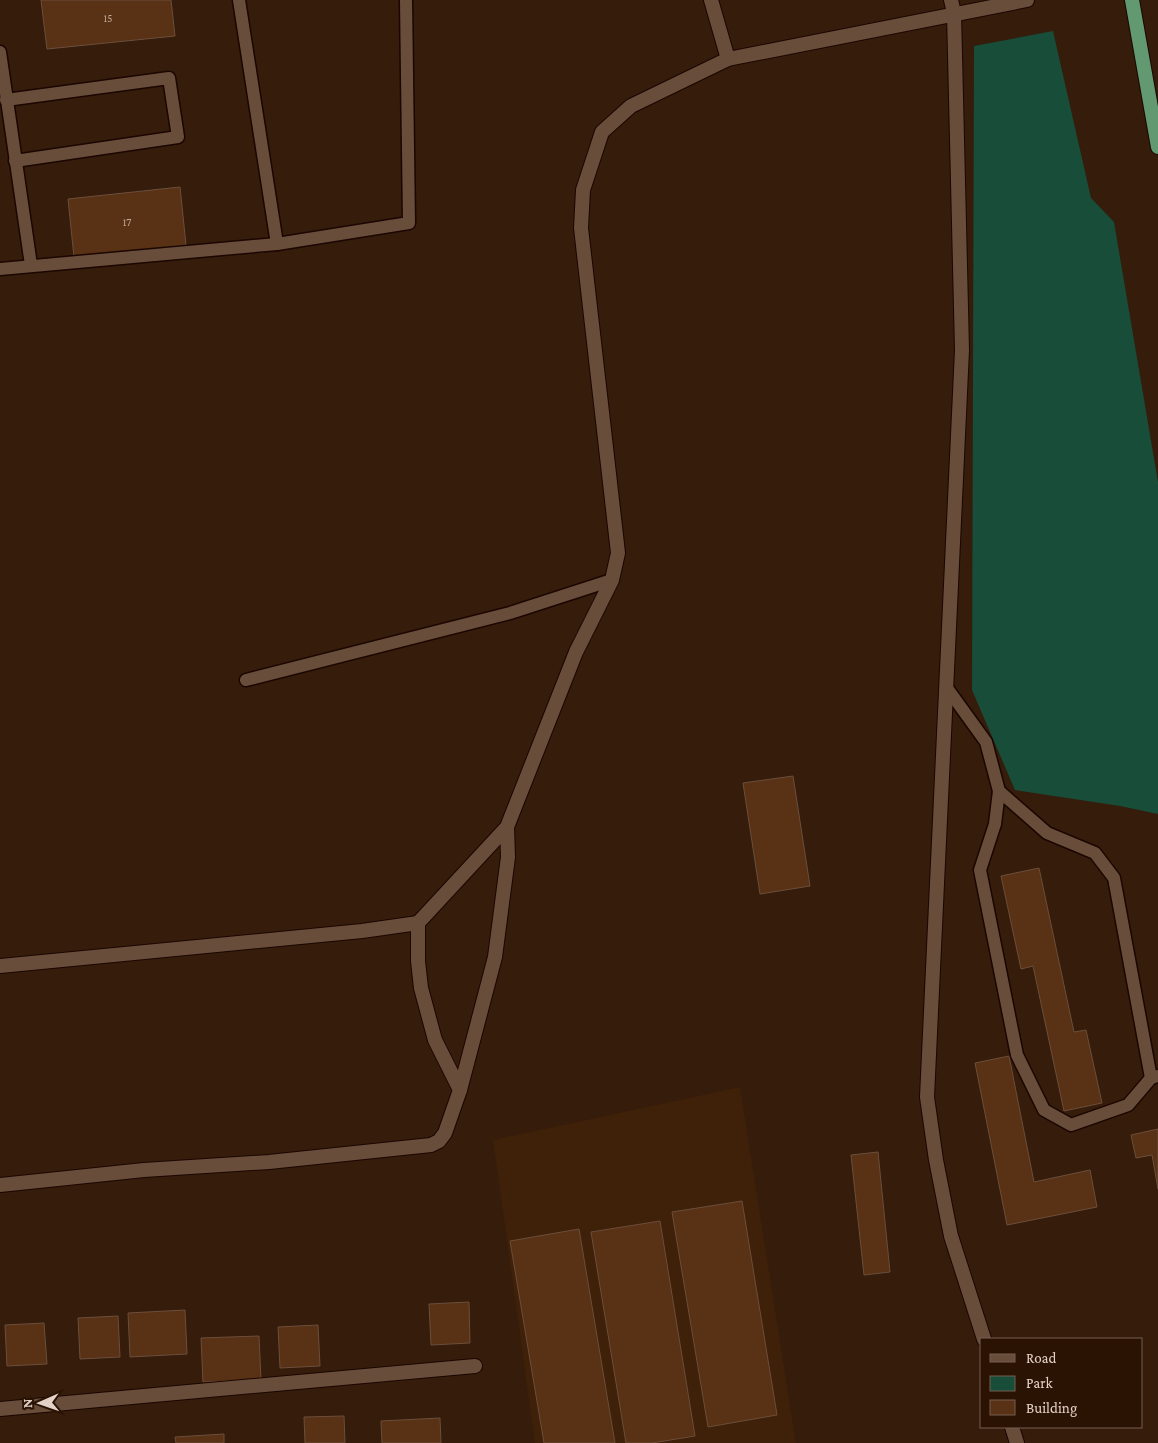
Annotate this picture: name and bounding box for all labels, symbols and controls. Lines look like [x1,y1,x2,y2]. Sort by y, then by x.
house number: 15 [104,12,112,24]
house number: 17 [123,216,131,228]
legend [980,1338,1143,1428]
text: Road [1026,1350,1057,1366]
text: Park [1026,1375,1053,1391]
north arrow [15,1378,65,1428]
text: N [19,1398,35,1409]
text: Building [1026,1400,1077,1417]

